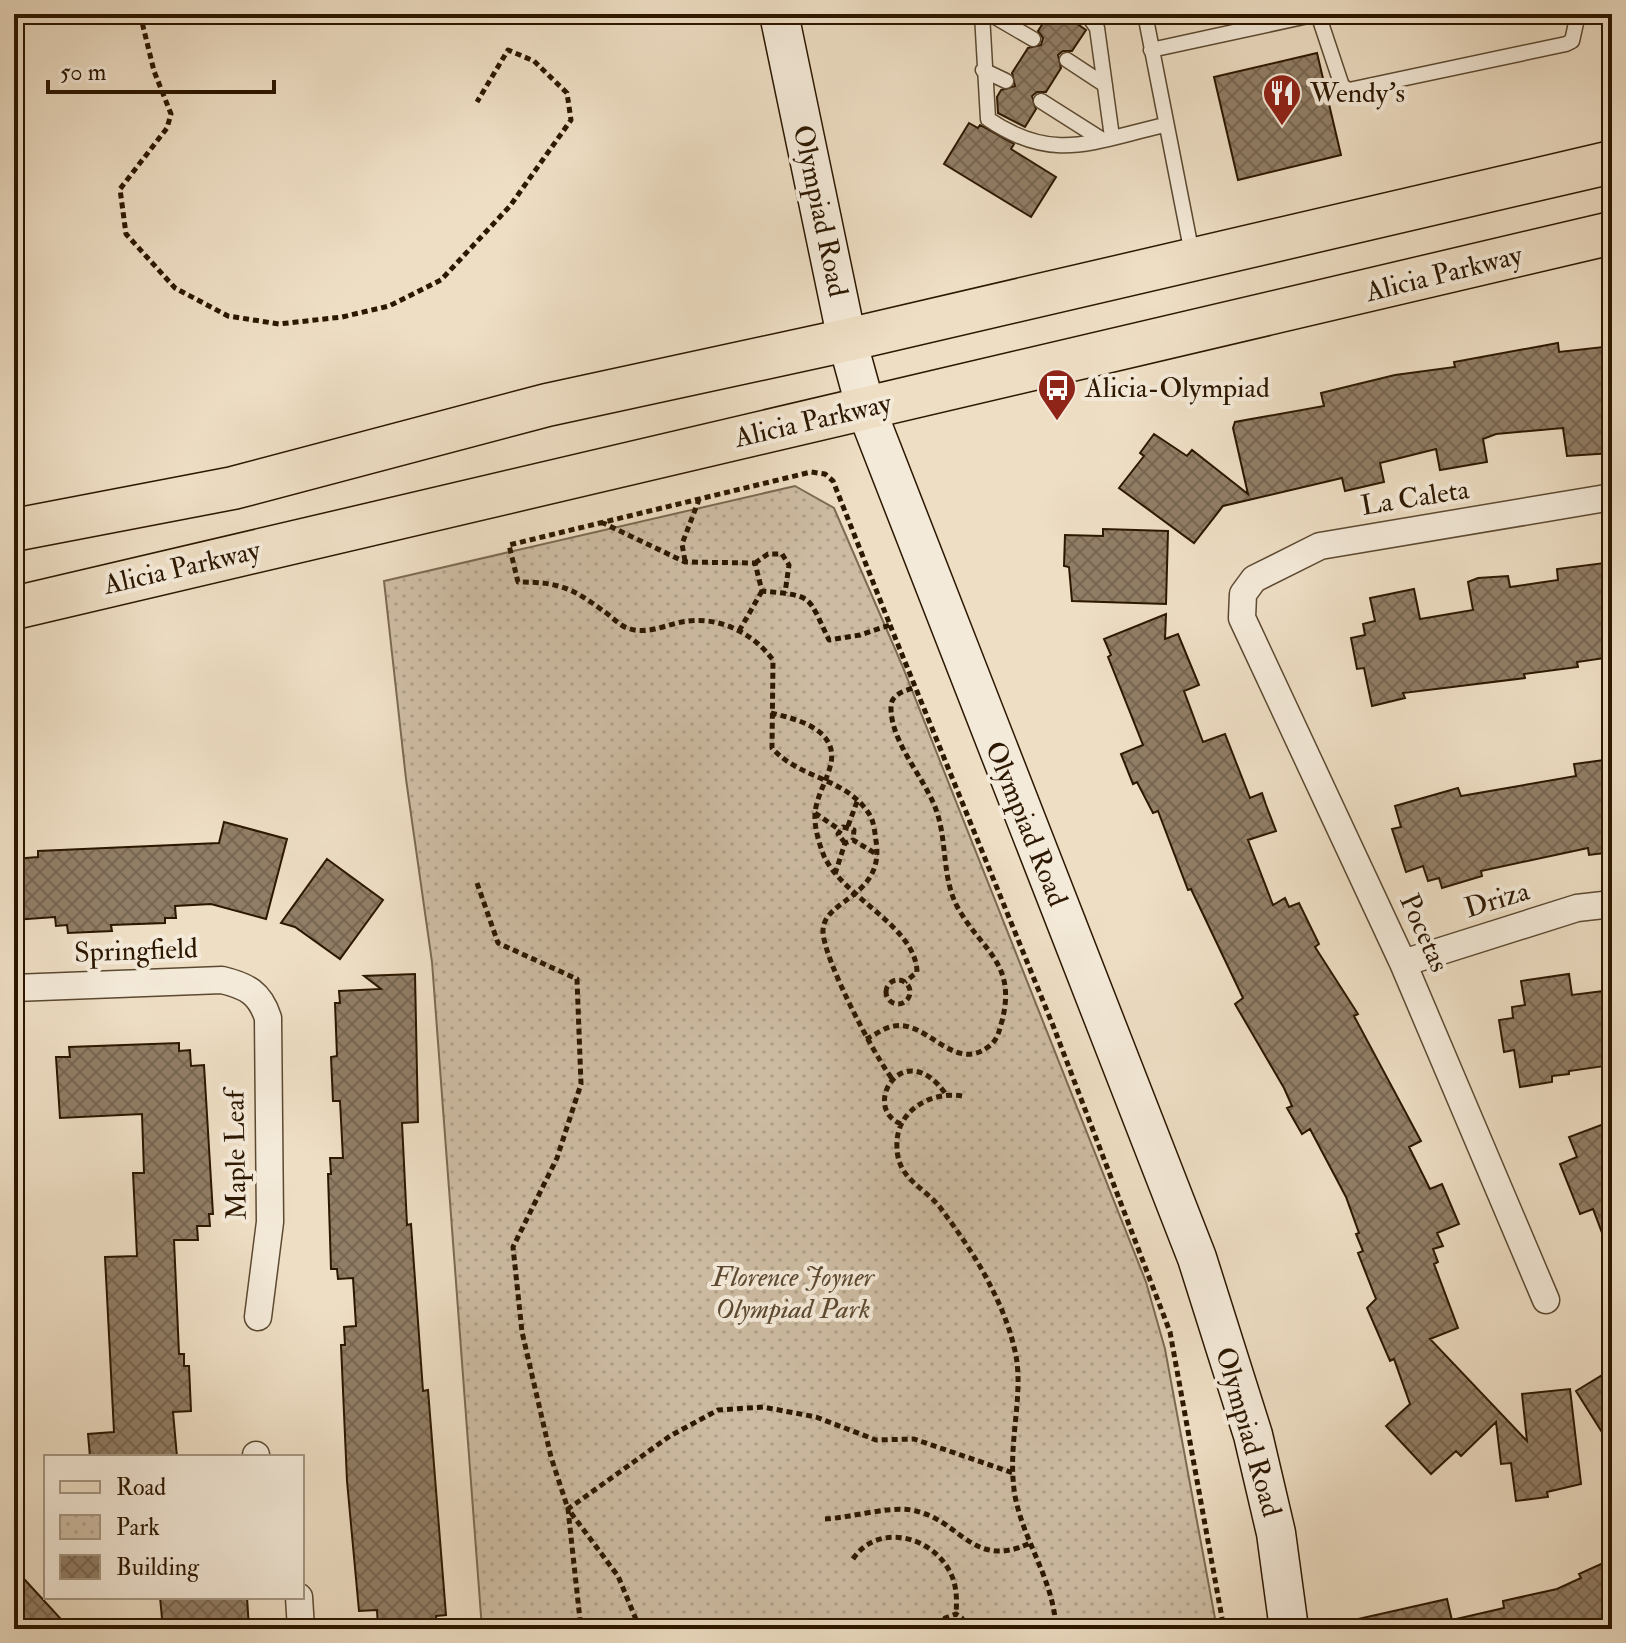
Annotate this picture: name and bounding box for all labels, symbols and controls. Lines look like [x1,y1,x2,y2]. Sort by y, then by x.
scale bar [48,44,274,94]
text: 50 m [60,57,107,88]
restaurant icon: Wendy's [1261,72,1303,127]
place label: Wendy's [1309,76,1405,111]
street label: Olympiad Road [785,122,855,300]
street label: Alicia Parkway [1361,238,1526,311]
bus stop icon: Alicia-Olympiad [1036,367,1078,422]
place label: Alicia-Olympiad [1084,371,1270,406]
street label: Alicia Parkway [730,386,895,456]
street label: La Caleta [1358,472,1472,524]
street label: Alicia Parkway [99,533,264,603]
street label: Olympiad Road [977,736,1075,912]
street label: Driza [1460,874,1534,926]
street label: Pocetas [1391,888,1457,978]
street label: Springfield [74,931,199,971]
street label: Maple Leaf [217,1086,255,1220]
park label: Florence Joyner Olympiad Park [710,1260,876,1327]
street label: Olympiad Road [1207,1343,1289,1521]
legend [44,1455,304,1599]
text: Road [116,1472,166,1503]
text: Park [116,1512,160,1543]
text: Building [116,1552,200,1583]

